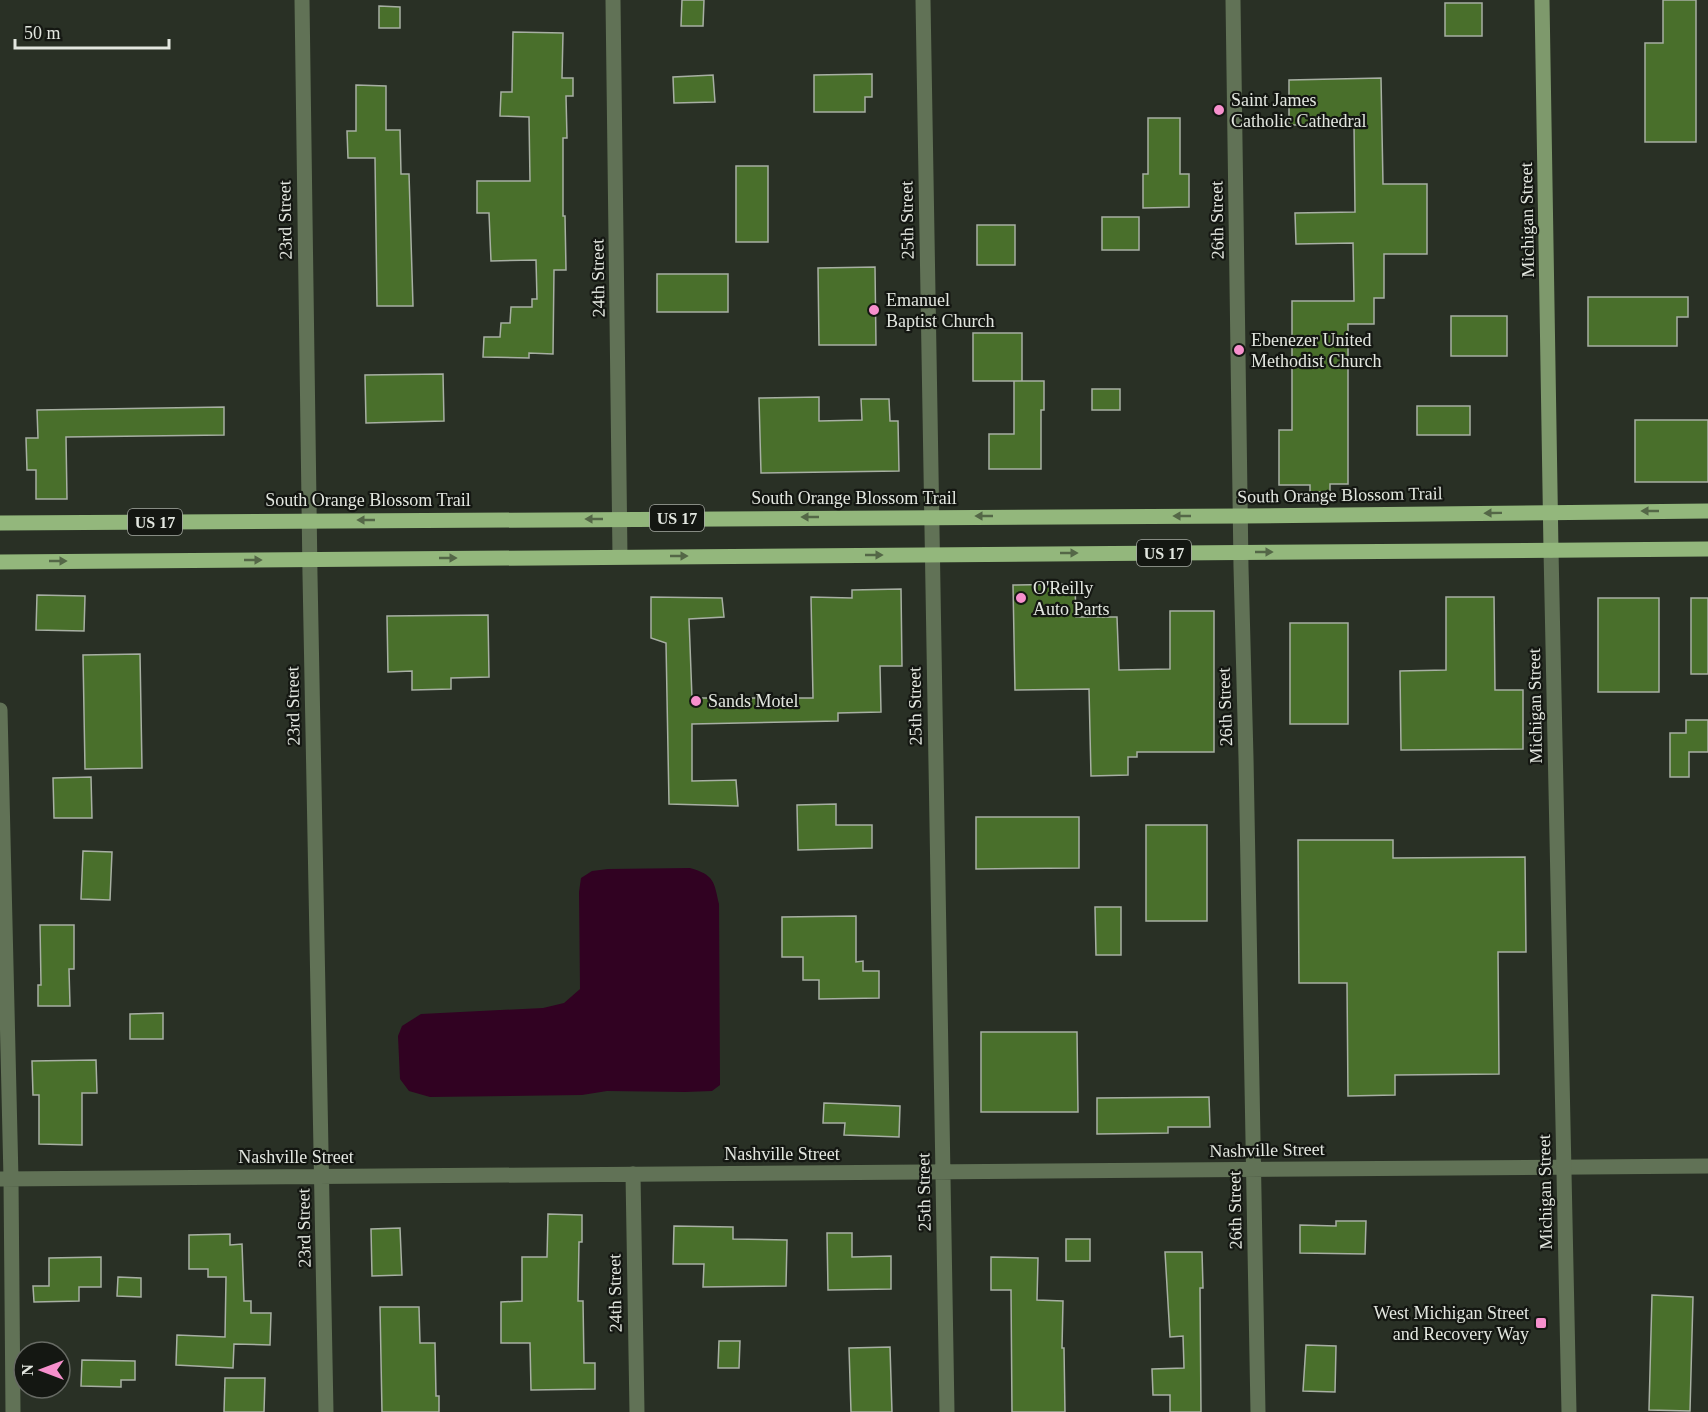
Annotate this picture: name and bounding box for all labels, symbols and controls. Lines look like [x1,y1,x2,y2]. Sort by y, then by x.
scale bar [15,12,170,50]
text: 50 m [24,23,61,43]
place label: Saint James Catholic Cathedral [1231,90,1366,131]
marker: Saint James Catholic Cathedral [1212,103,1226,117]
street label: Michigan Street [1516,162,1538,278]
street label: 23rd Street [274,180,296,260]
street label: 25th Street [896,181,918,259]
street label: 26th Street [1206,181,1228,259]
street label: 24th Street [587,239,609,317]
place label: Emanuel Baptist Church [886,290,995,331]
marker: Emanuel Baptist Church [867,303,881,317]
place label: Ebenezer United Methodist Church [1251,330,1382,371]
marker: Ebenezer United Methodist Church [1232,343,1246,357]
street label: South Orange Blossom Trail [1237,483,1443,507]
street label: South Orange Blossom Trail [751,488,957,508]
street label: South Orange Blossom Trail [265,490,471,510]
road number: US 17 [650,505,704,531]
one-way arrow [1640,506,1659,516]
one-way arrow [1483,508,1502,518]
road number: US 17 [128,509,182,535]
one-way arrow [975,511,994,521]
one-way arrow [1173,511,1192,521]
one-way arrow [800,512,819,522]
one-way arrow [584,514,603,523]
one-way arrow [356,515,375,525]
road number: US 17 [1137,540,1191,566]
one-way arrow [1254,547,1273,557]
one-way arrow [1059,549,1078,558]
one-way arrow [864,550,883,560]
one-way arrow [669,551,688,561]
one-way arrow [439,553,458,563]
one-way arrow [244,555,263,565]
one-way arrow [49,556,68,566]
place label: O'Reilly Auto Parts [1033,578,1110,619]
marker: O'Reilly Auto Parts [1014,591,1028,605]
street label: Michigan Street [1524,648,1546,764]
street label: 23rd Street [282,666,304,746]
street label: 25th Street [904,667,926,745]
street label: 26th Street [1214,667,1236,747]
place label: Sands Motel [708,691,799,711]
marker: Sands Motel [689,694,703,708]
street label: Michigan Street [1534,1134,1556,1250]
street label: Nashville Street [1209,1139,1325,1161]
street label: Nashville Street [724,1144,840,1164]
street label: Nashville Street [238,1147,354,1167]
street label: 25th Street [913,1153,935,1231]
street label: 26th Street [1224,1171,1246,1249]
street label: 23rd Street [293,1188,315,1268]
street label: 24th Street [604,1254,626,1332]
place label: West Michigan Street and Recovery Way [1373,1303,1529,1344]
marker: West Michigan Street and Recovery Way [1534,1316,1548,1330]
north arrow [12,1340,72,1400]
text: N [19,1364,36,1376]

